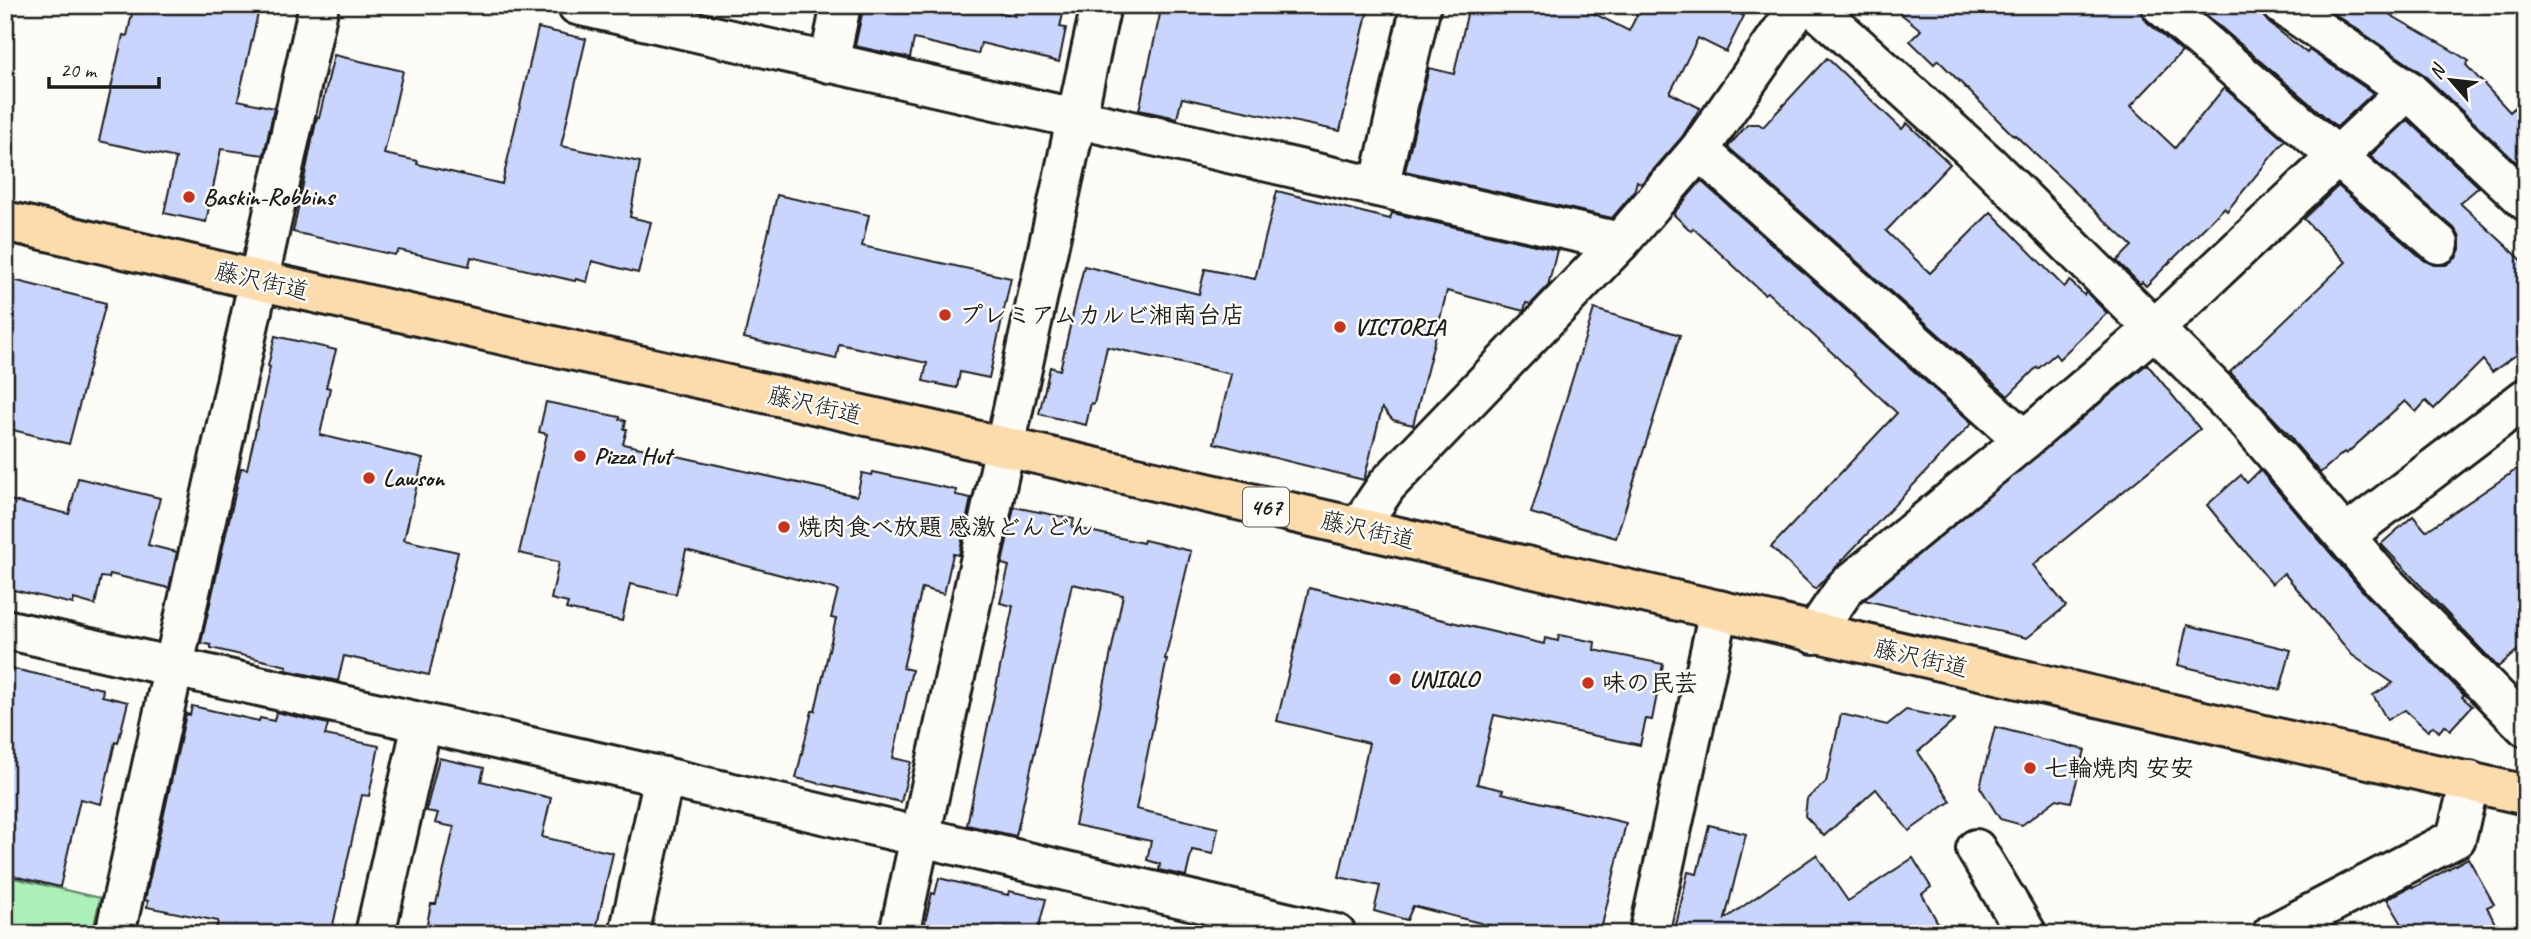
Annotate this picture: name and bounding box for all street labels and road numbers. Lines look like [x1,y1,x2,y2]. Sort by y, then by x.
street label: 藤沢街道 [212,256,312,306]
street label: 藤沢街道 [765,380,865,430]
road number: 467 [1243,488,1289,526]
street label: 藤沢街道 [1318,505,1418,555]
street label: 藤沢街道 [1871,633,1971,683]

